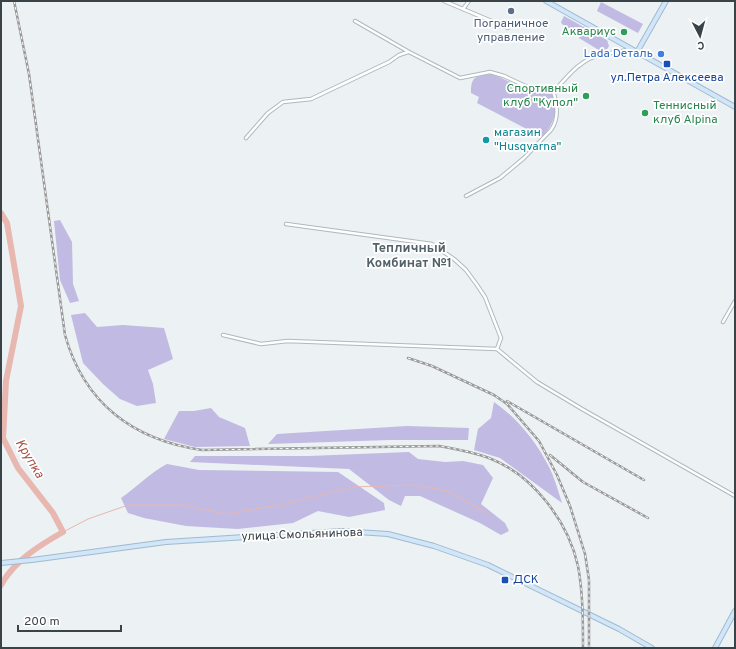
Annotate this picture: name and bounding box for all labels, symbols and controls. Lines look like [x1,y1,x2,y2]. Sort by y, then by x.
marker: Пограничное управление [506,6,516,16]
place label: Пограничное управление [473,16,549,46]
north arrow [680,16,720,56]
place label: Аквариус [562,24,616,40]
marker: Аквариус [619,27,629,37]
text: С [697,38,705,52]
place label: Lada Dеталь [584,46,653,62]
marker: Lada Dеталь [656,49,666,59]
marker: ул.Петра Алексеева [662,59,672,69]
place label: ул.Петра Алексеева [610,70,724,86]
place label: Спортивный клуб "Купол" [503,81,578,111]
marker: Спортивный клуб "Купол" [581,91,591,101]
place label: Теннисный клуб Alpina [653,98,718,128]
marker: Теннисный клуб Alpina [640,108,650,118]
place label: магазин "Husqvarna" [494,125,561,155]
marker: магазин "Husqvarna" [481,135,491,145]
district label: Тепличный Комбинат №1 [366,241,452,272]
water label: Крупка [11,436,47,482]
street label: улица Смольянинова [241,525,363,545]
place label: ДСК [513,572,539,588]
marker: ДСК [500,575,510,585]
scale bar [18,607,121,633]
text: 200 m [24,614,60,630]

